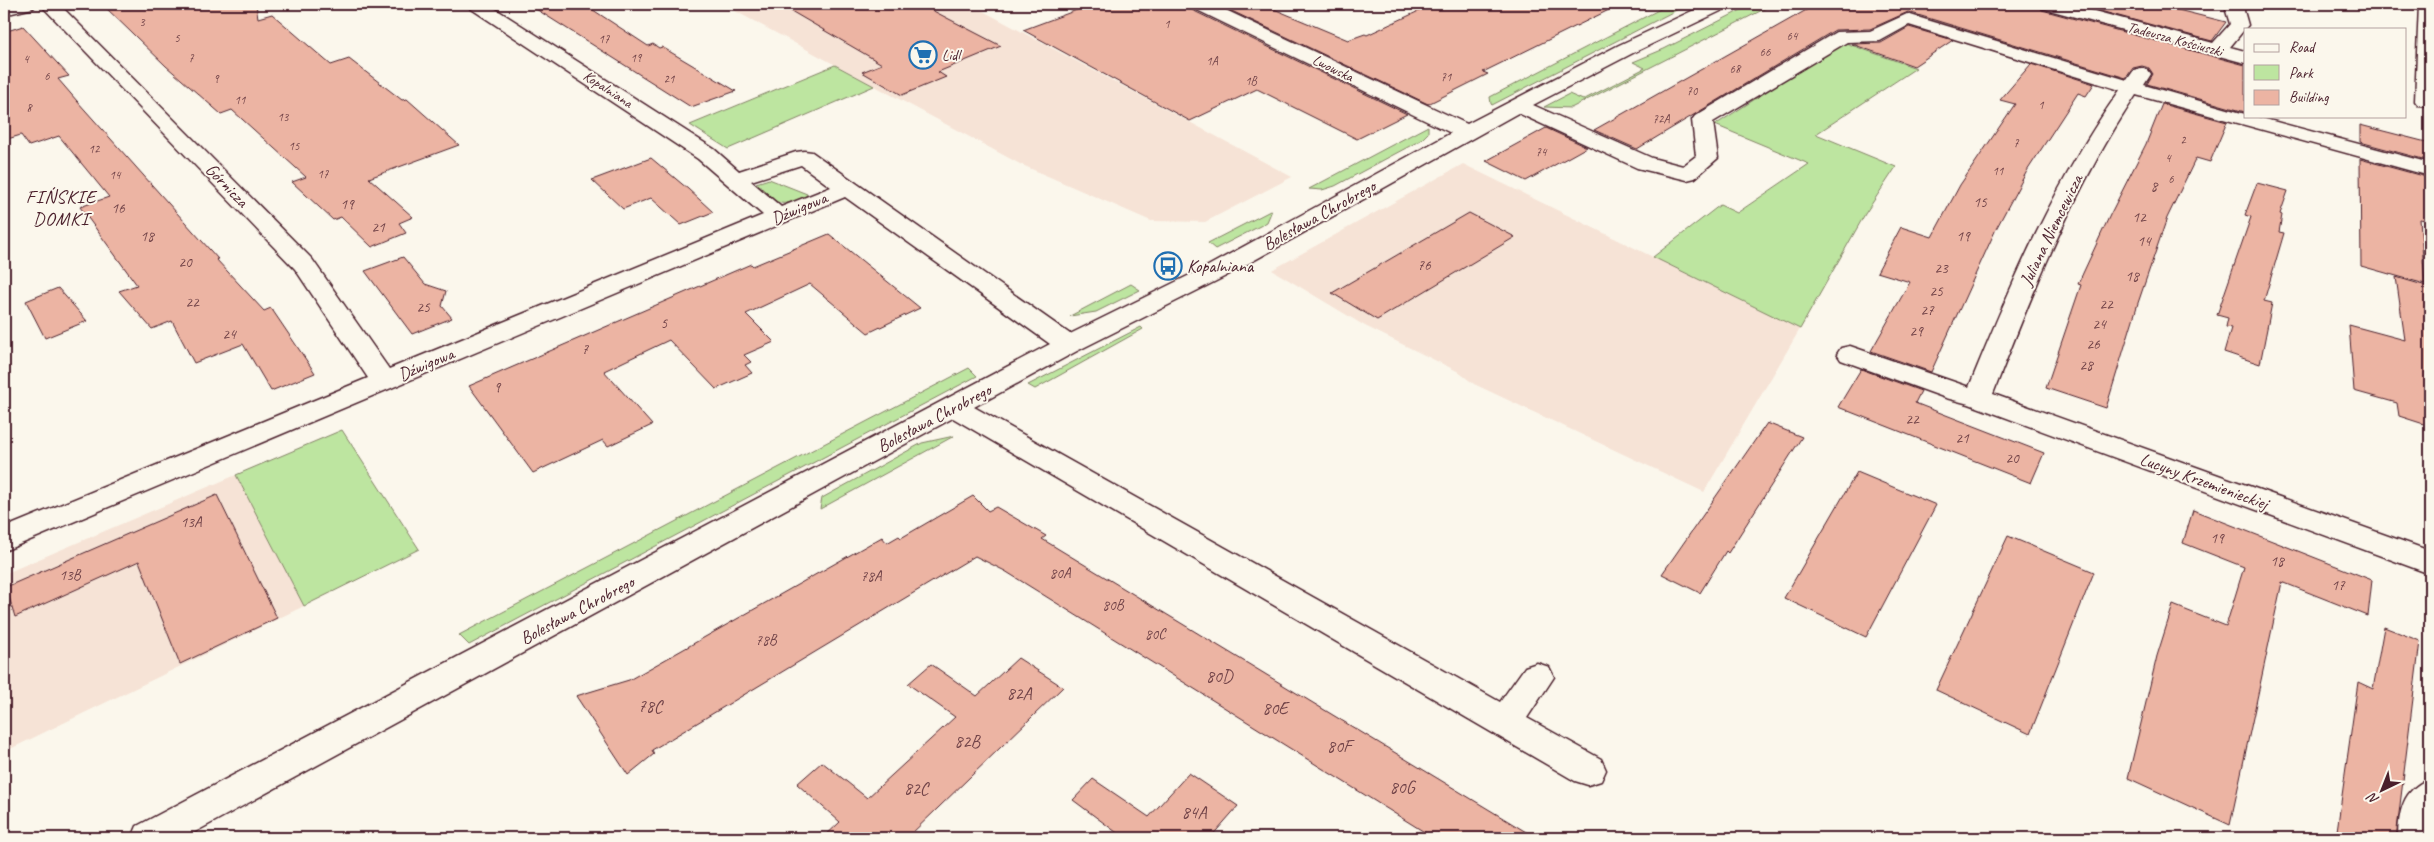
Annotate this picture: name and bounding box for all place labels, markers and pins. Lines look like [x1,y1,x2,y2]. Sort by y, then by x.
supermarket icon: Lidl [908,40,938,70]
place label: Lidl [942,46,962,65]
bus stop icon: Kopalniana [1153,251,1183,281]
place label: Kopalniana [1187,255,1255,277]

